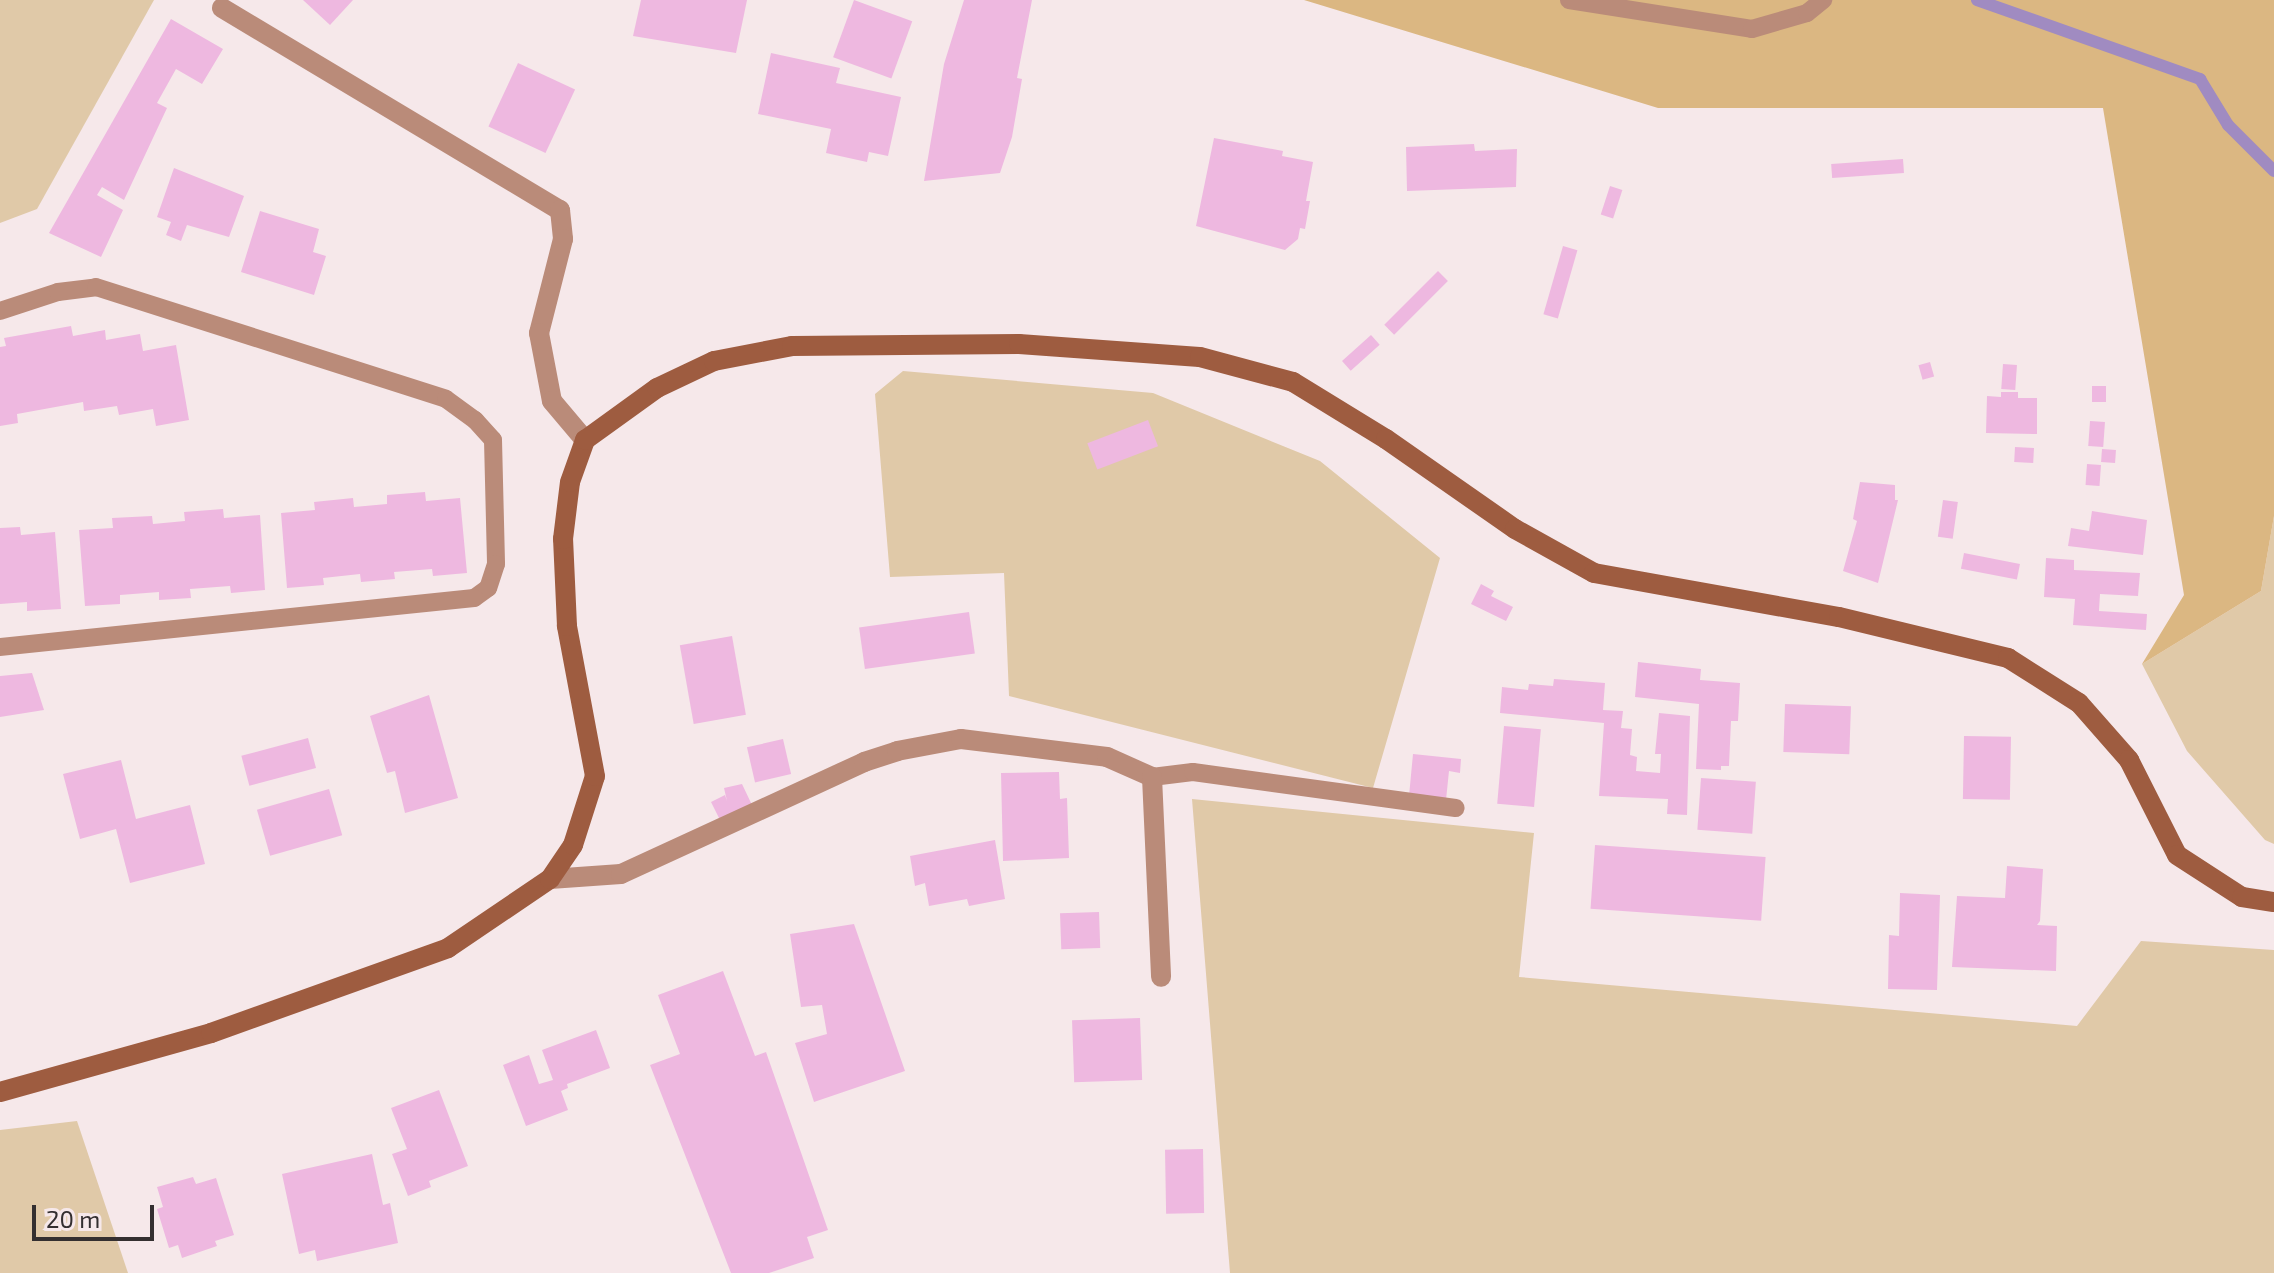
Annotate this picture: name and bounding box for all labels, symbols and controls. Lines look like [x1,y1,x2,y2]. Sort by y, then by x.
scale bar [36,1189,158,1239]
text: 20 m [46,1204,100,1233]

